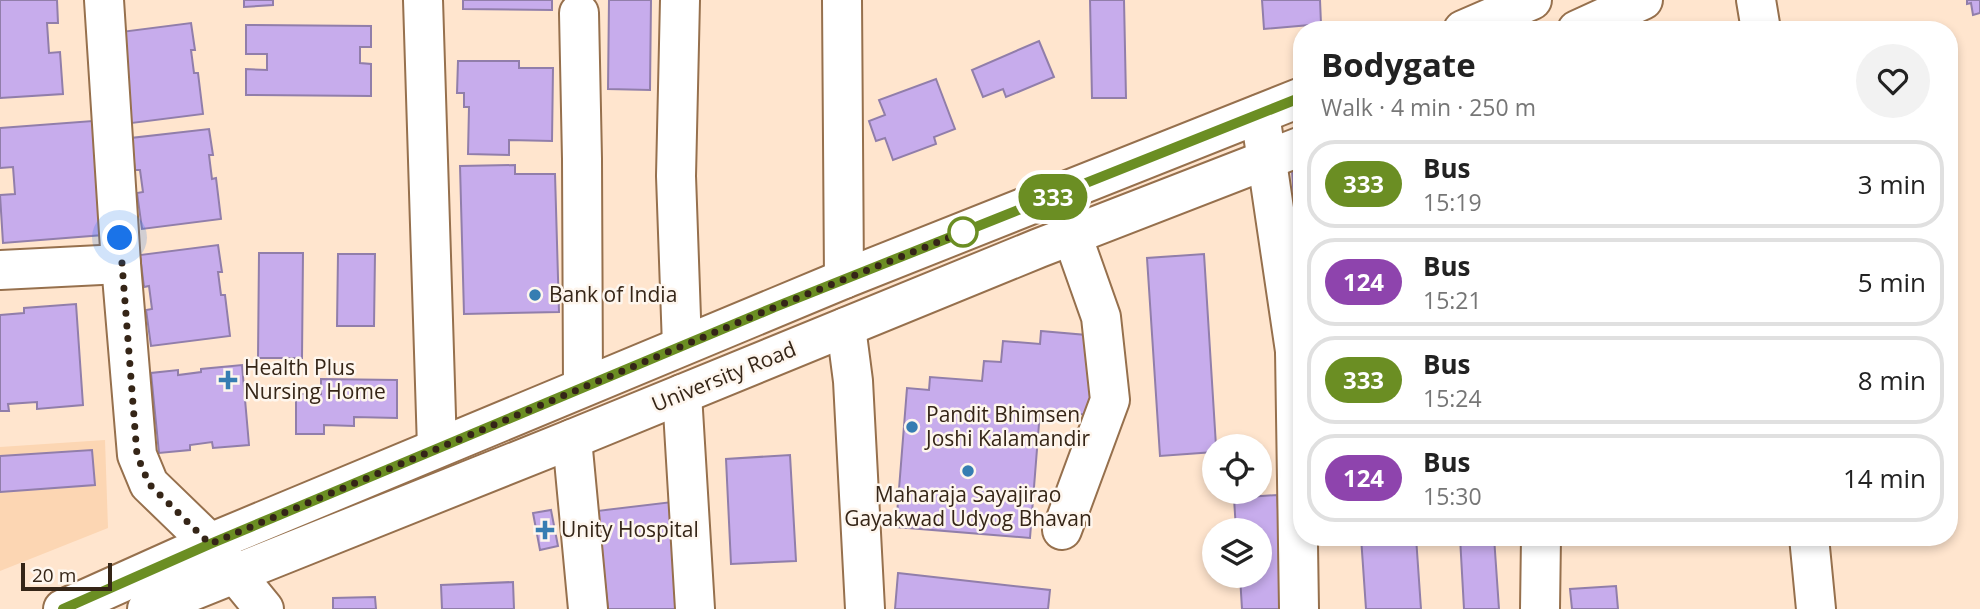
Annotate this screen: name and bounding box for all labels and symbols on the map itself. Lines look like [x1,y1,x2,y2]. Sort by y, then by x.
line badge: 333 [1013,174,1093,220]
unlabelled marker [948,217,978,247]
your location [102,220,137,255]
place label: Bank of India [549,280,677,308]
marker: Bank of India [527,287,543,303]
street label: University Road [647,334,800,418]
place label: Health Plus Nursing Home [244,353,386,405]
marker: Health Plus Nursing Home [218,370,238,390]
place label: Pandit Bhimsen Joshi Kalamandir [924,400,1091,452]
marker: Pandit Bhimsen Joshi Kalamandir [904,419,920,435]
marker: Maharaja Sayajirao Gayakwad Udyog Bhavan [960,463,976,479]
place label: Maharaja Sayajirao Gayakwad Udyog Bhavan [844,480,1092,532]
place label: Unity Hospital [561,515,699,543]
marker: Unity Hospital [535,520,555,540]
scale bar [21,560,112,592]

